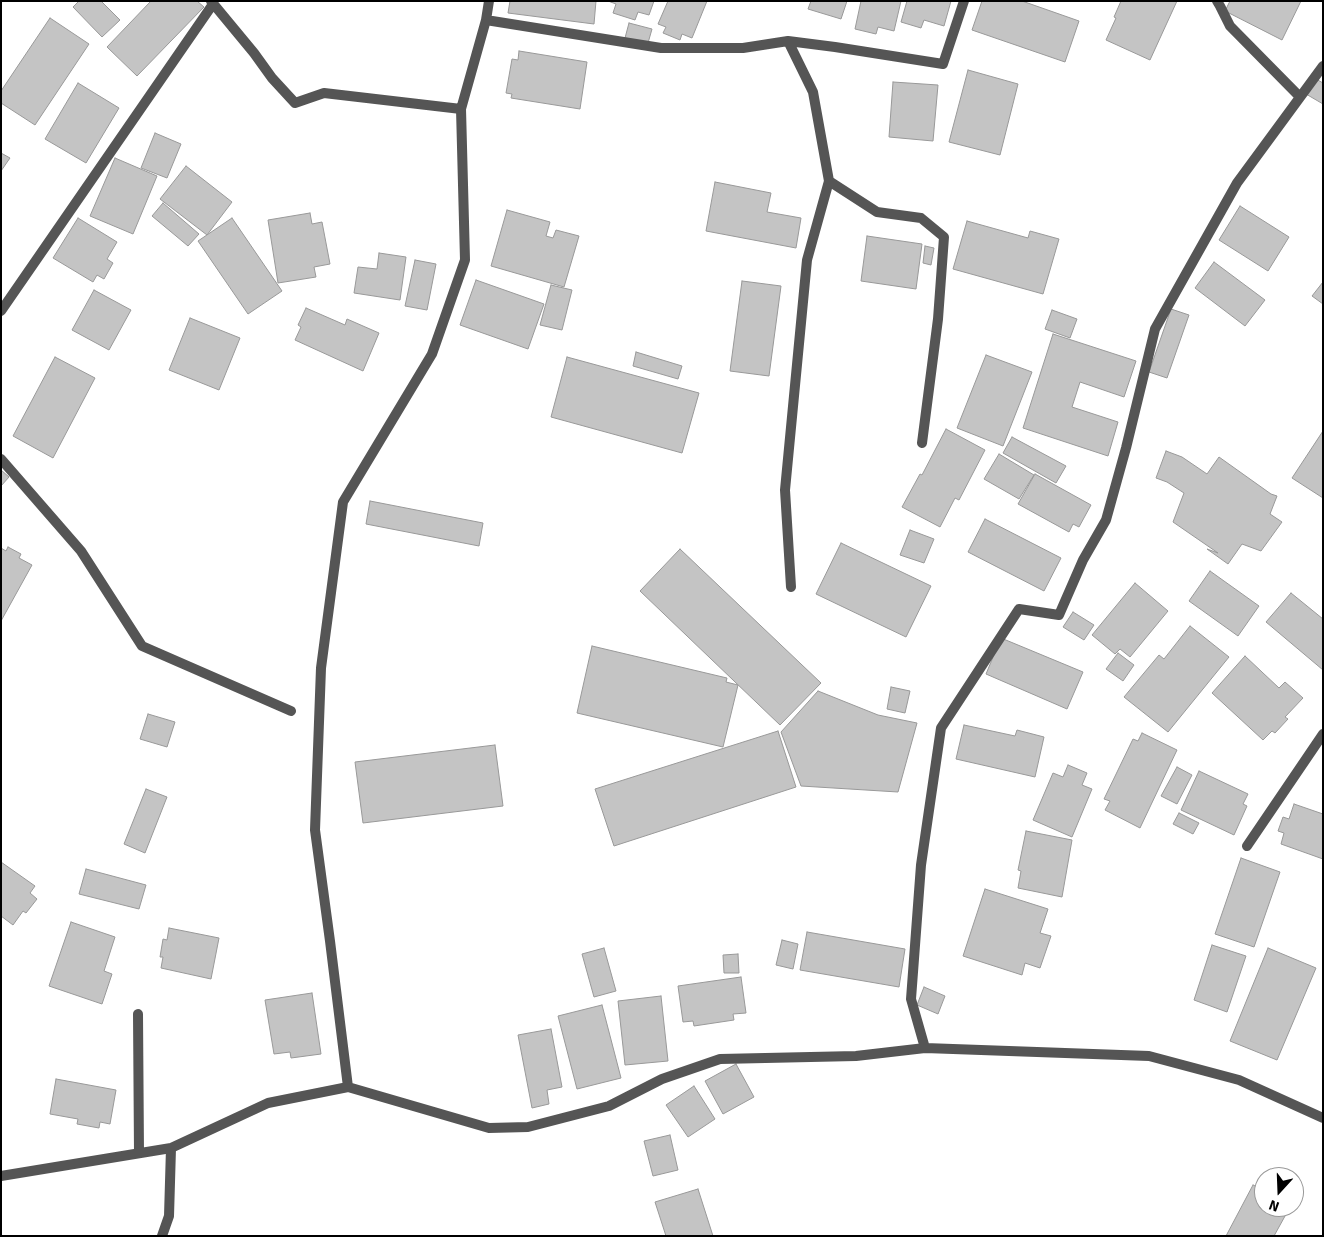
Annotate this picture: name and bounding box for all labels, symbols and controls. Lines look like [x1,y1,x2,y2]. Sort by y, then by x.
north arrow [1254,1167,1304,1217]
text: N [1267,1196,1282,1215]

